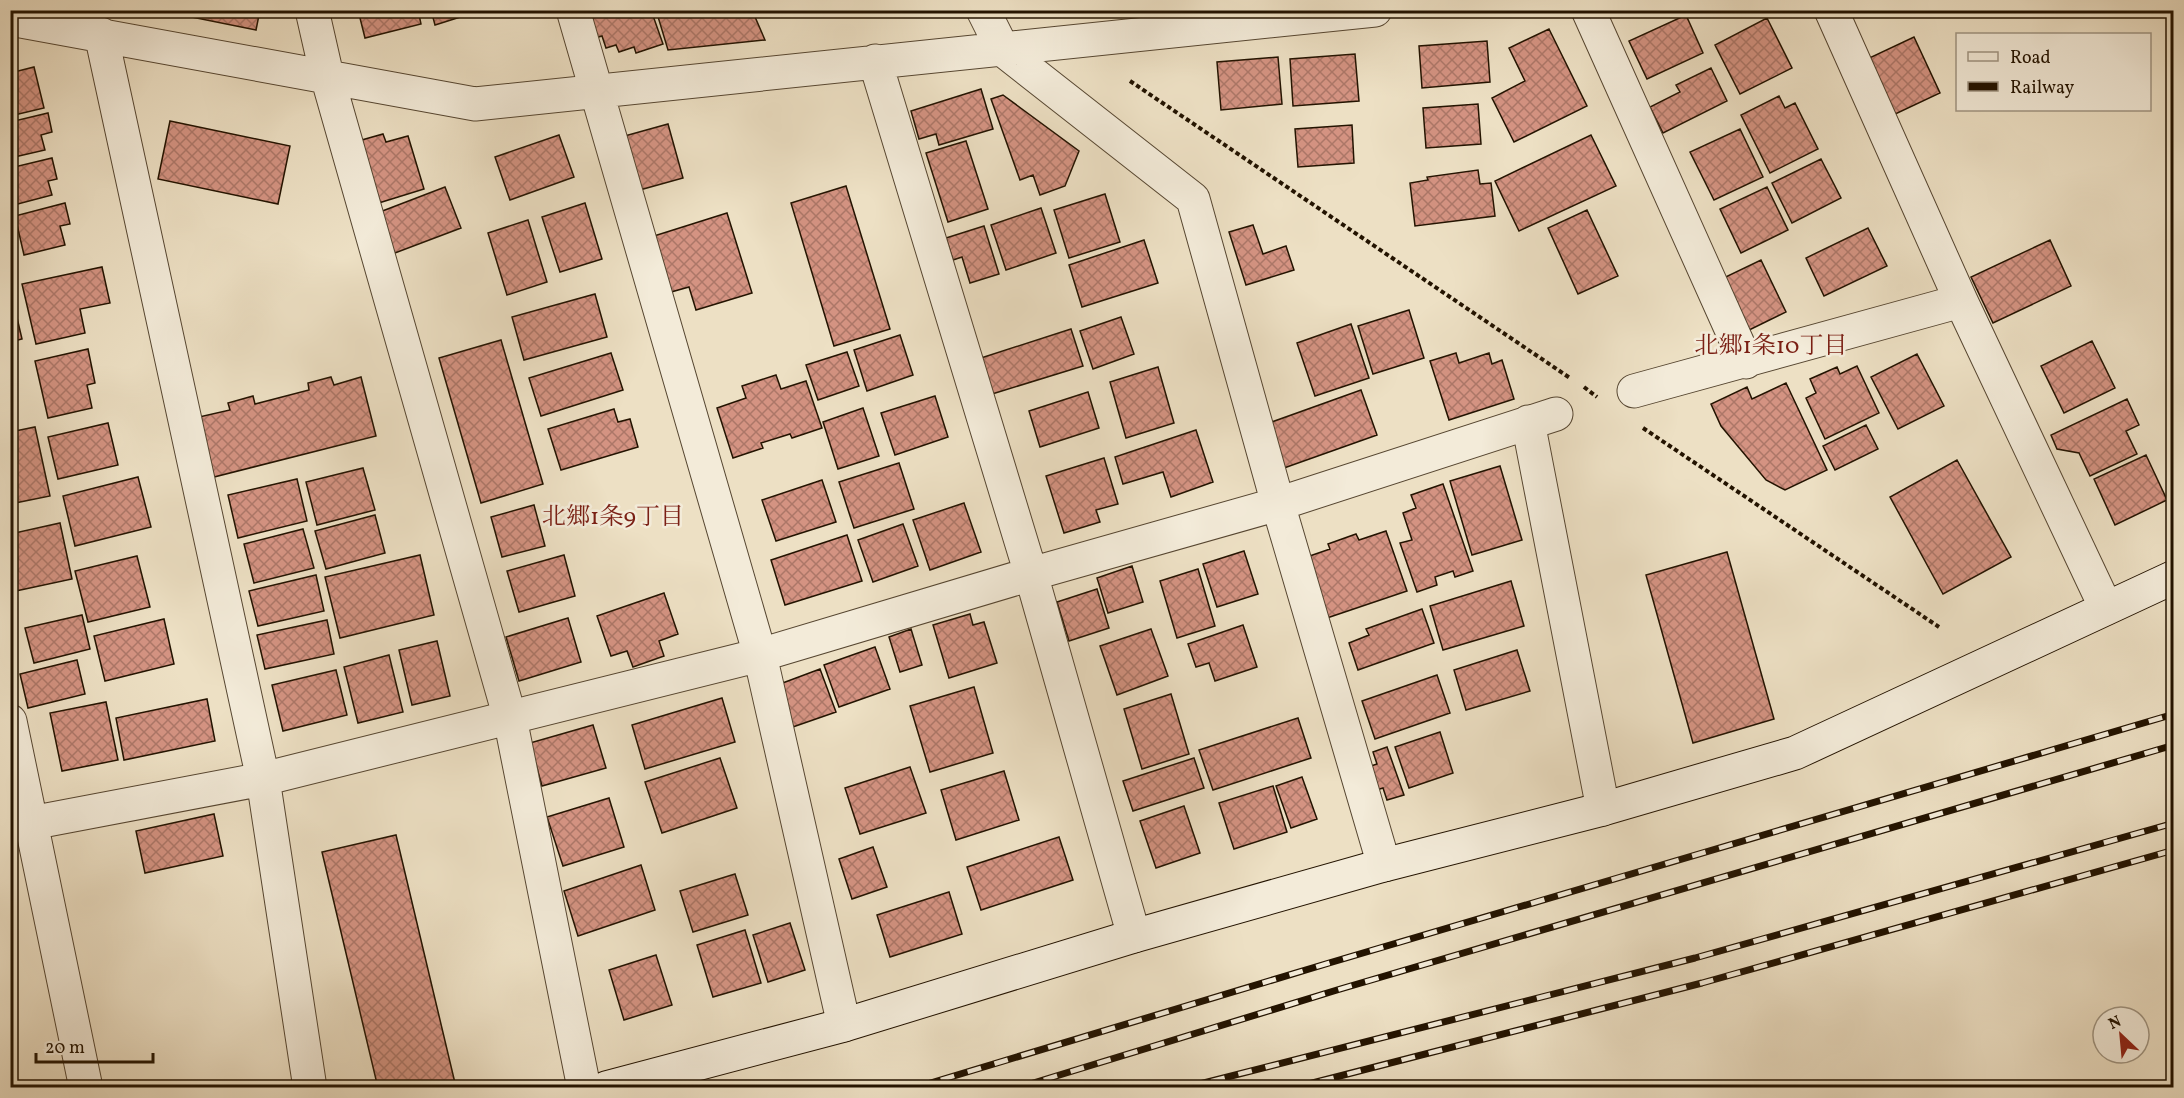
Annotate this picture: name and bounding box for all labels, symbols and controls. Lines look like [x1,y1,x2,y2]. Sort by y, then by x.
legend [1956,33,2151,111]
text: Road [2010,46,2051,71]
text: Railway [2010,76,2074,101]
district label: 北郷1条10丁目 [1694,330,1848,364]
district label: 北郷1条9丁目 [542,501,684,535]
north arrow [2091,1005,2151,1065]
text: N [2105,1011,2126,1036]
scale bar [36,1026,153,1064]
text: 20 m [45,1036,85,1061]

